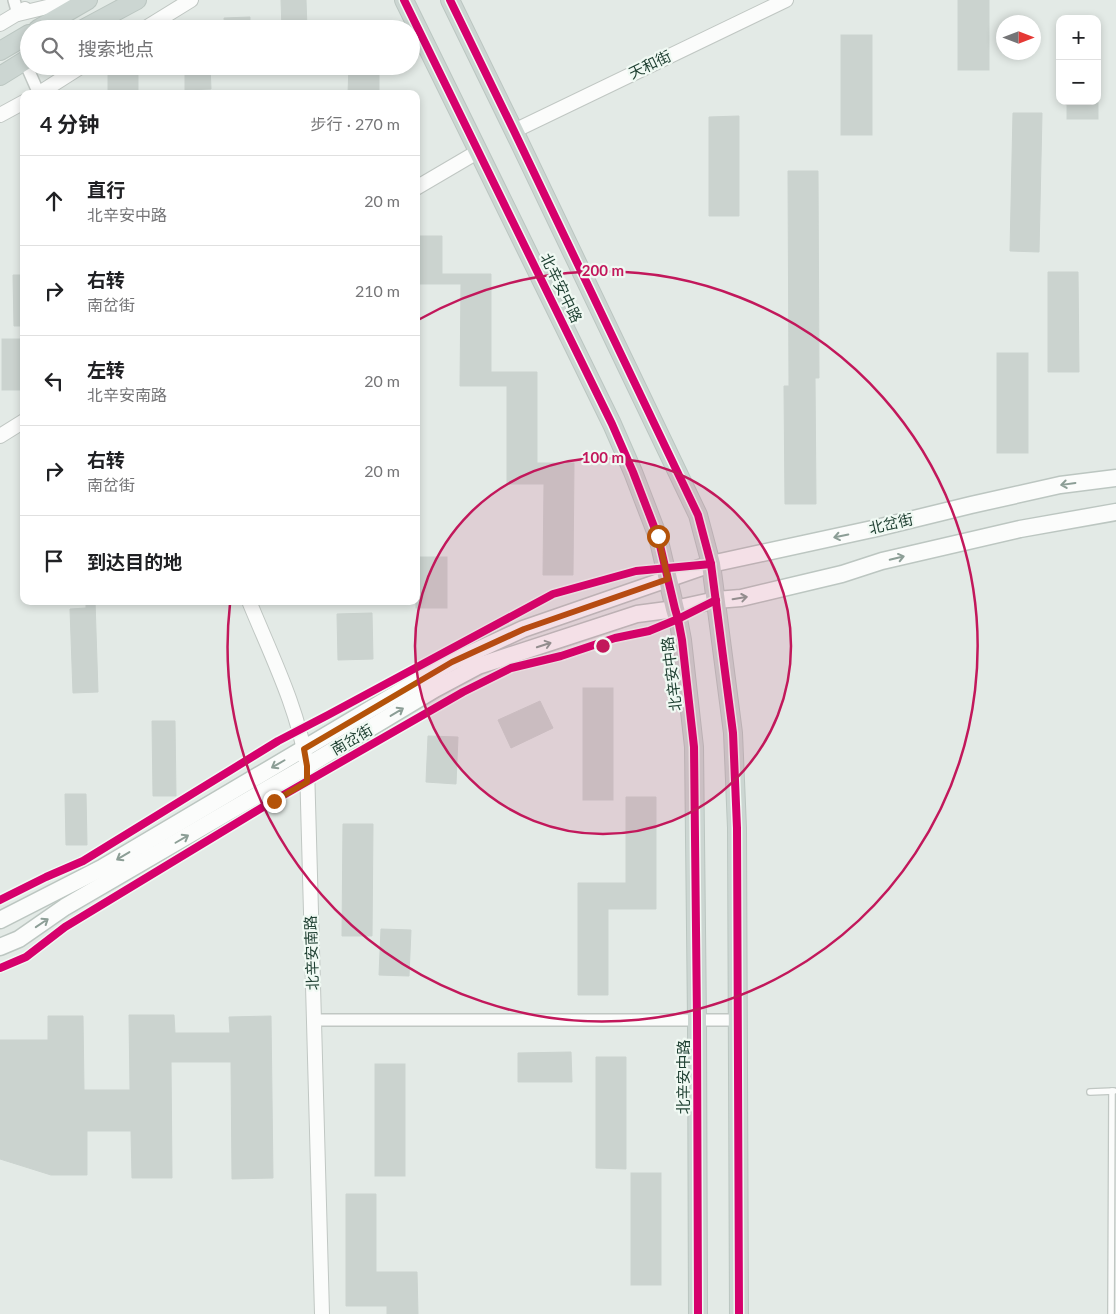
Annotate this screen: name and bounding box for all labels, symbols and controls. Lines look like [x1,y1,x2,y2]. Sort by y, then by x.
north arrow [996,15,1041,60]
map controls [1056,15,1101,105]
button: + [1056,15,1101,60]
search box [20,20,420,75]
icon: search [38,34,66,62]
text: 搜索地点 [78,37,154,60]
street label: 天和街 [625,46,674,82]
button: − [1056,60,1101,105]
text: 4 分钟 [40,111,99,136]
text: 步行 · 270 m [311,114,400,133]
text: 直行 [87,178,125,201]
icon: ahead [40,187,68,215]
text: 20 m [364,191,400,210]
text: 北辛安中路 [87,205,167,224]
street label: 北辛安中路 [537,250,586,325]
text: 200 m [582,261,624,279]
text: 右转 [87,268,125,291]
icon: right [40,277,68,305]
text: 210 m [355,281,400,300]
text: 南岔街 [87,295,135,314]
text: 左转 [87,358,125,381]
icon: left [40,367,68,395]
text: 20 m [364,371,400,390]
text: 北辛安南路 [87,385,167,404]
text: 右转 [87,448,125,471]
text: 100 m [582,448,624,466]
icon: right [40,457,68,485]
text: 20 m [364,461,400,480]
text: 南岔街 [87,475,135,494]
one-way arrow [1060,480,1076,490]
street label: 北岔街 [867,509,915,537]
route start [647,525,670,548]
one-way arrow [833,532,849,541]
icon: arrive [40,547,68,575]
text: 到达目的地 [87,550,182,573]
one-way arrow [889,553,905,562]
one-way arrow [731,592,747,602]
street label: 北辛安中路 [658,636,685,712]
centre of rings [594,637,612,655]
one-way arrow [536,639,552,649]
one-way arrow [389,706,403,716]
street label: 南岔街 [328,720,375,758]
one-way arrow [271,759,285,769]
route end [263,790,286,813]
one-way arrow [174,834,188,844]
one-way arrow [116,851,130,861]
street label: 北辛安南路 [301,915,321,991]
one-way arrow [35,918,49,928]
street label: 北辛安中路 [674,1039,692,1115]

